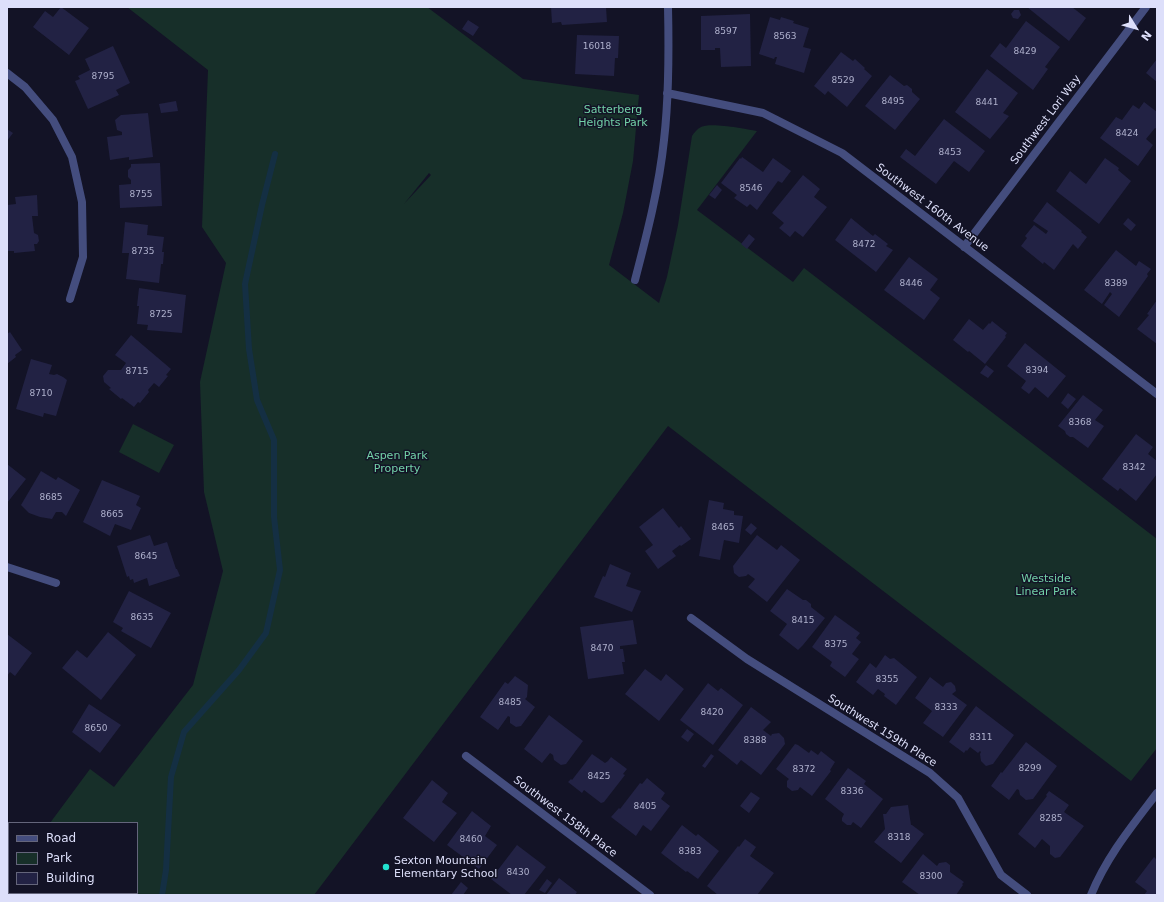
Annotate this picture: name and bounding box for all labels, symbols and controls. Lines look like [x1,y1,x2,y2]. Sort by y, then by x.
north arrow [1116,8,1156,48]
house number: 8597 [715,27,737,37]
text: N [1138,28,1154,43]
house number: 8563 [774,32,796,42]
house number: 16018 [583,42,611,52]
house number: 8429 [1014,47,1036,57]
house number: 8795 [92,72,114,82]
street label: Southwest Lori Way [1008,73,1084,167]
house number: 8529 [832,76,854,86]
house number: 8495 [882,97,904,107]
house number: 8441 [976,98,998,108]
park label: Satterberg Heights Park [578,103,648,129]
house number: 8424 [1116,129,1138,139]
house number: 8453 [939,148,961,158]
street label: Southwest 160th Avenue [873,161,991,255]
house number: 8546 [740,184,762,194]
house number: 8755 [130,190,152,200]
house number: 8472 [853,240,875,250]
house number: 8735 [132,247,154,257]
house number: 8446 [900,279,922,289]
house number: 8389 [1105,279,1127,289]
house number: 8725 [150,310,172,320]
house number: 8394 [1026,366,1048,376]
house number: 8715 [126,367,148,377]
house number: 8710 [30,389,52,399]
house number: 8368 [1069,418,1091,428]
park label: Aspen Park Property [366,449,428,475]
house number: 8342 [1123,463,1145,473]
house number: 8685 [40,493,62,503]
house number: 8665 [101,510,123,520]
house number: 8465 [712,523,734,533]
house number: 8645 [135,552,157,562]
park label: Westside Linear Park [1015,572,1077,598]
house number: 8635 [131,613,153,623]
house number: 8415 [792,616,814,626]
house number: 8375 [825,640,847,650]
house number: 8470 [591,644,613,654]
house number: 8355 [876,675,898,685]
street label: Southwest 159th Place [825,692,939,770]
house number: 8485 [499,698,521,708]
house number: 8333 [935,703,957,713]
house number: 8420 [701,708,723,718]
house number: 8650 [85,724,107,734]
house number: 8311 [970,733,992,743]
house number: 8388 [744,736,766,746]
house number: 8299 [1019,764,1041,774]
house number: 8372 [793,765,815,775]
house number: 8425 [588,772,610,782]
street label: Southwest 158th Place [511,774,619,860]
house number: 8336 [841,787,863,797]
house number: 8405 [634,802,656,812]
house number: 8285 [1040,814,1062,824]
legend [8,822,138,894]
text: Road [46,831,76,845]
house number: 8318 [888,833,910,843]
house number: 8460 [460,835,482,845]
house number: 8383 [679,847,701,857]
text: Park [46,851,72,865]
place label: Sexton Mountain Elementary School [394,854,497,880]
marker: Sexton Mountain Elementary School [381,862,391,872]
house number: 8430 [507,868,529,878]
text: Building [46,871,95,885]
house number: 8300 [920,872,942,882]

